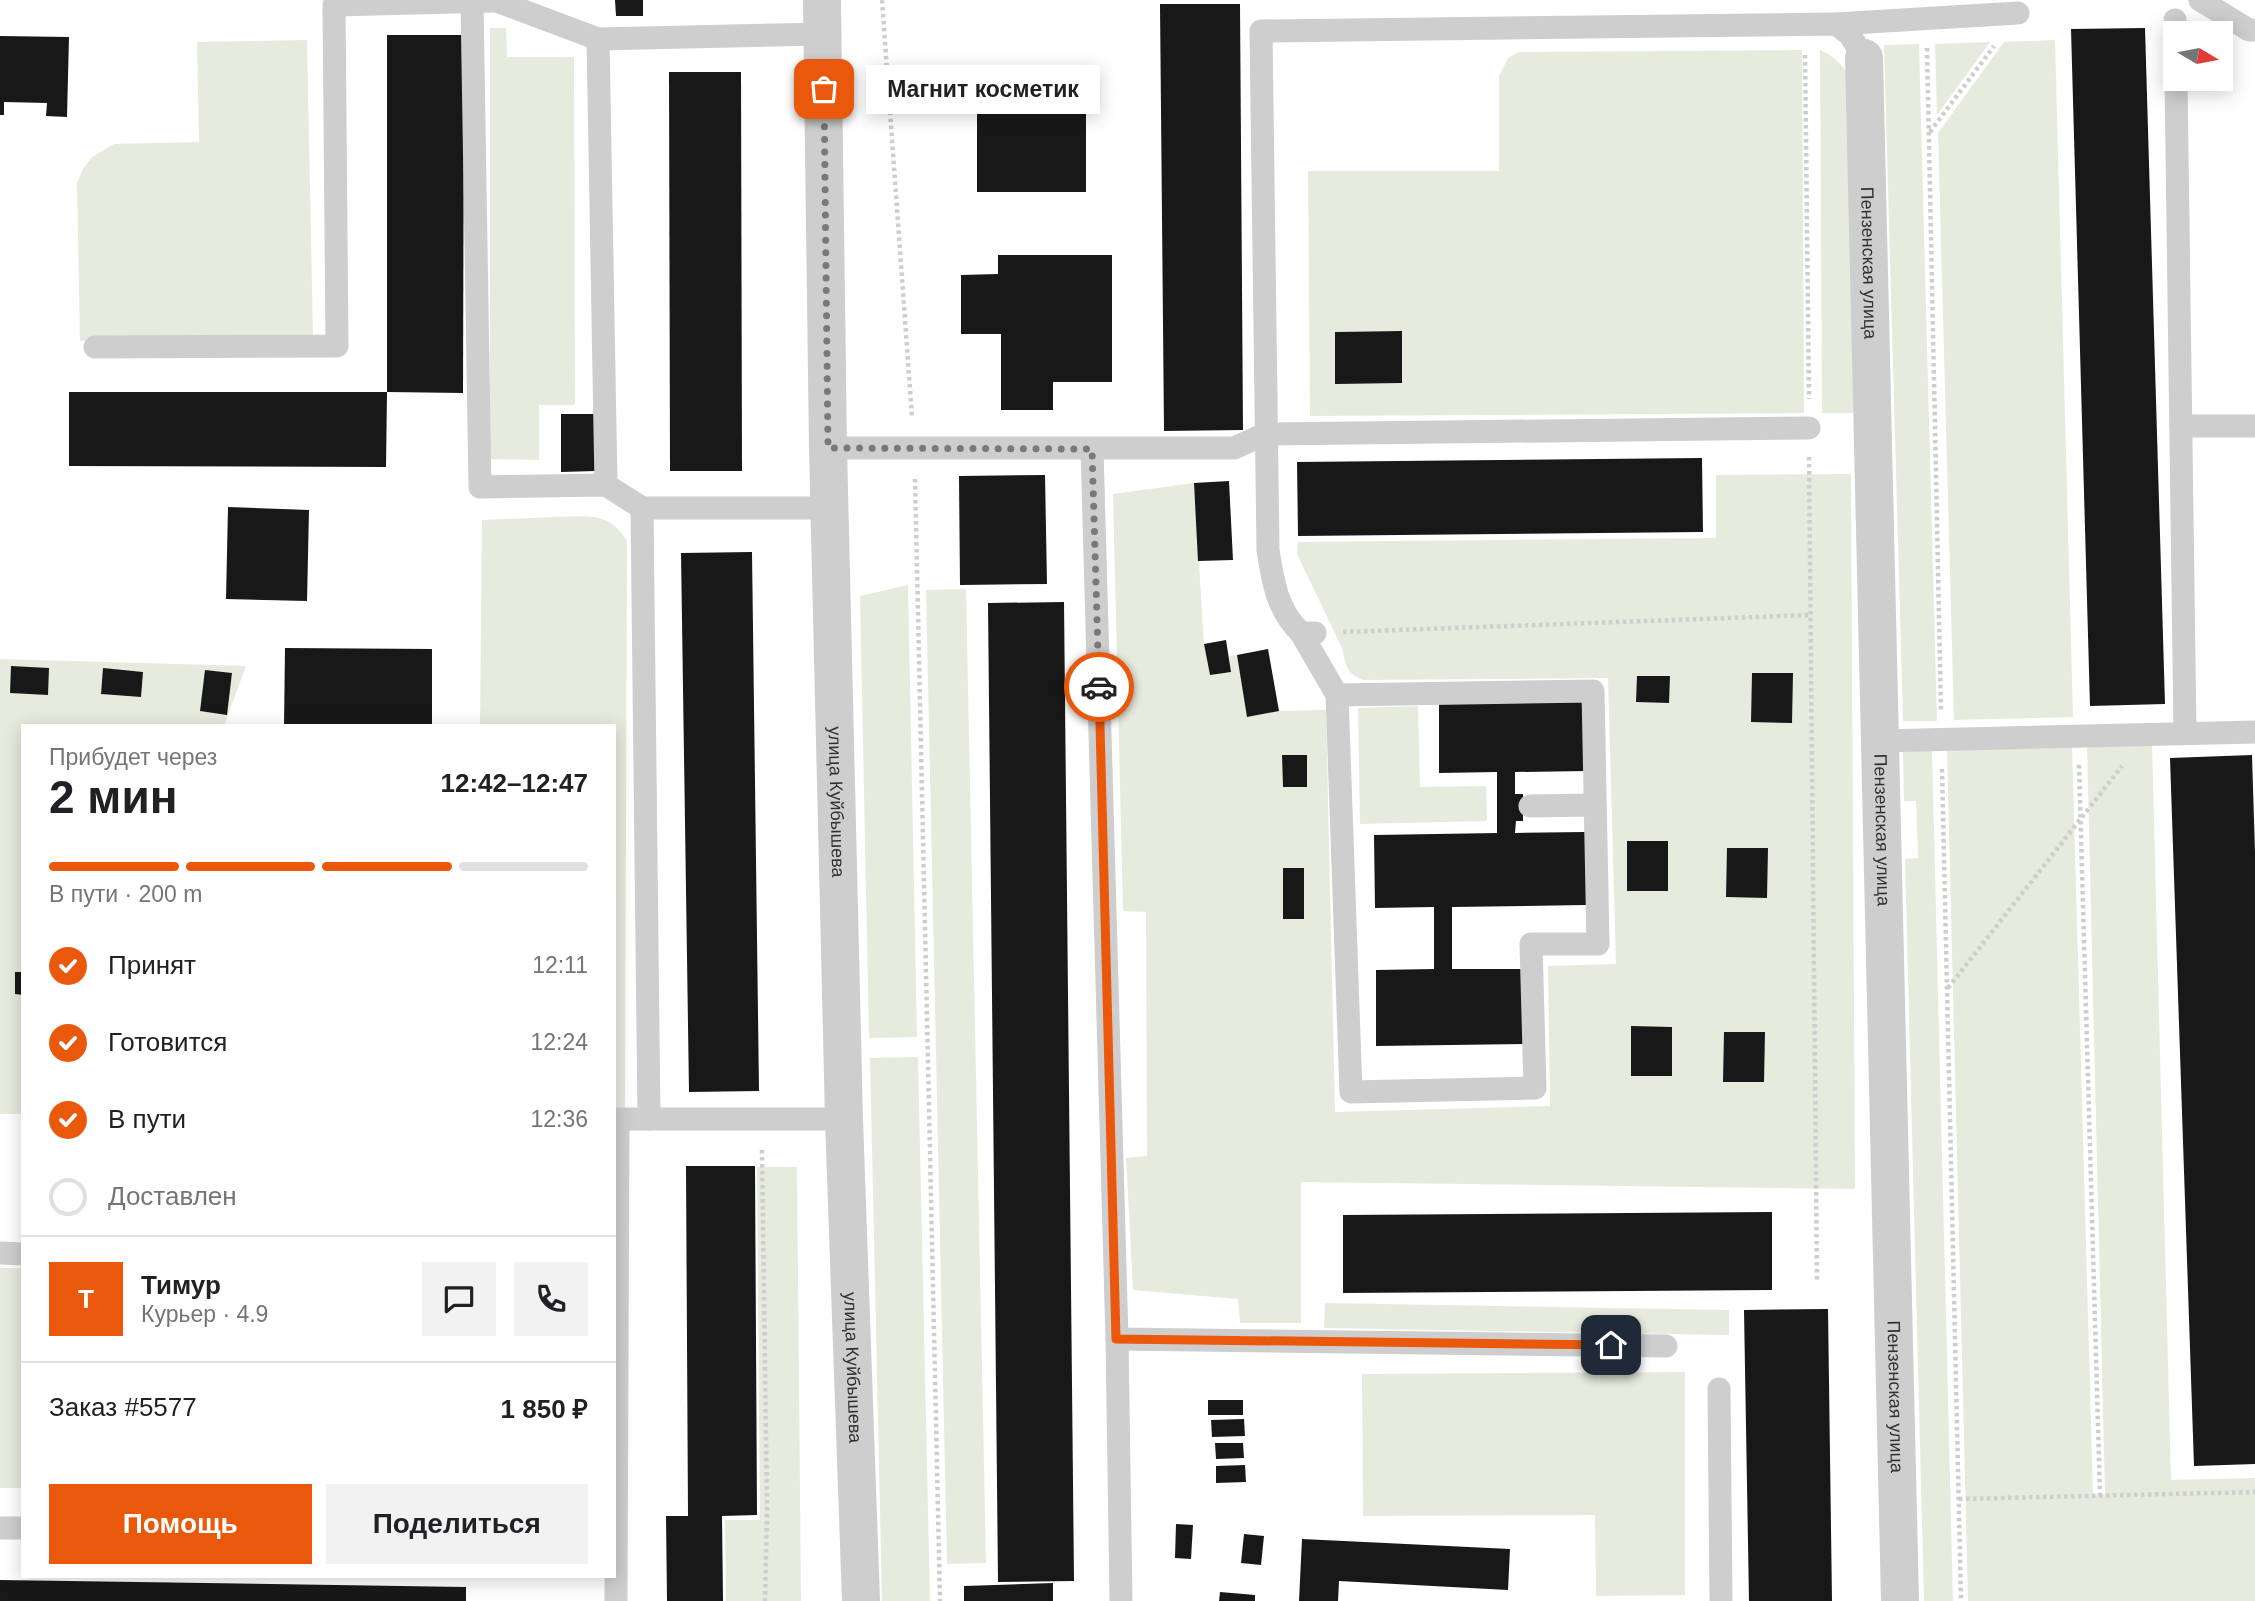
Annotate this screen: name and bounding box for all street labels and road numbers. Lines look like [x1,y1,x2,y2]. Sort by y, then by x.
street label: Пензенская улица [1857,186,1881,340]
street label: улица Куйбышева [825,726,848,879]
street label: Пензенская улица [1870,753,1894,907]
street label: улица Куйбышева [840,1292,865,1445]
street label: Пензенская улица [1883,1320,1907,1474]

